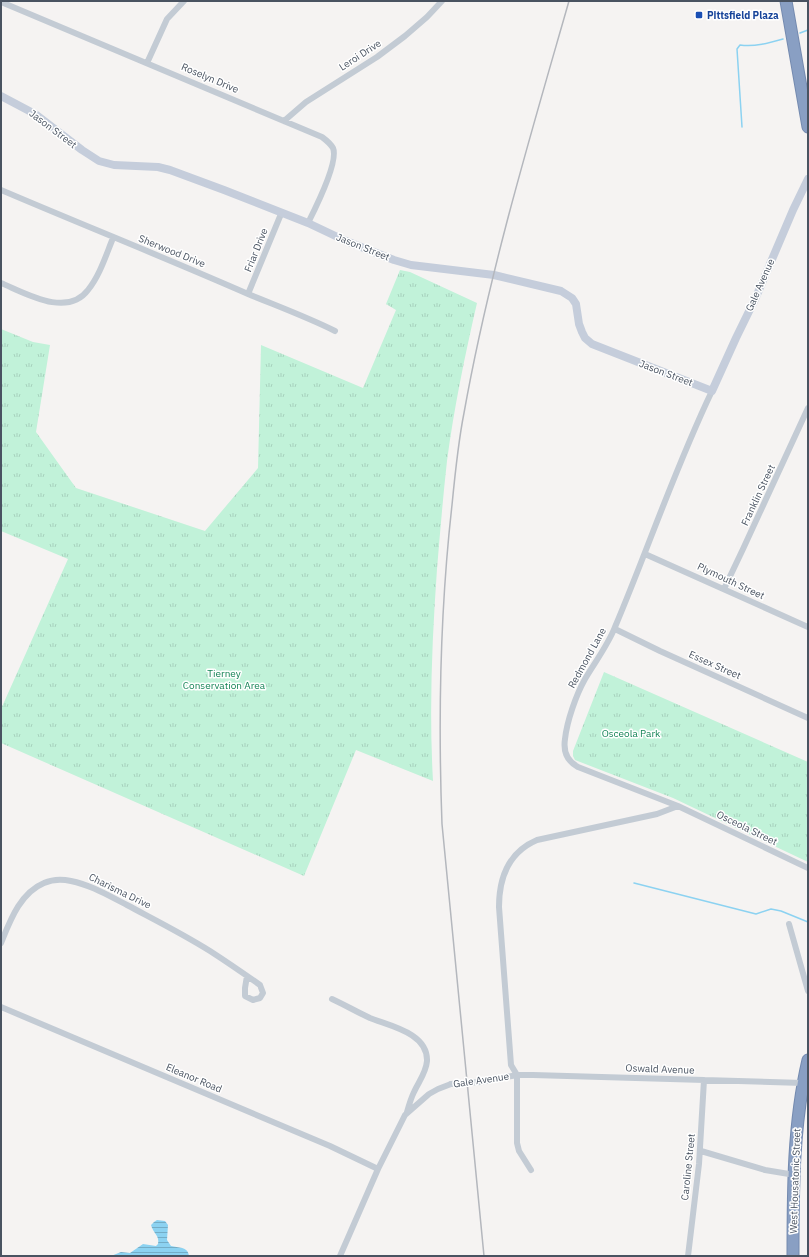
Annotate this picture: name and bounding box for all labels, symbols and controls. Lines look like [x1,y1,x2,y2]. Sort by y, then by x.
place label: Pittsfield Plaza [707,9,779,22]
marker: Pittsfield Plaza [694,10,704,20]
street label: Leroi Drive [336,36,384,73]
street label: Roselyn Drive [179,60,241,96]
street label: Jason Street [27,107,80,151]
street label: Friar Drive [241,226,271,274]
street label: Jason Street [334,230,392,264]
street label: Sherwood Drive [137,232,208,270]
street label: Gale Avenue [743,256,778,313]
street label: Jason Street [637,357,695,389]
street label: Franklin Street [738,462,778,528]
street label: Plymouth Street [695,560,767,602]
street label: Redmond Lane [565,625,609,691]
street label: Essex Street [687,648,744,682]
park label: Tierney Conservation Area [183,667,266,692]
park label: Osceola Park [602,727,661,740]
street label: Osceola Street [715,808,780,848]
street label: Charisma Drive [87,870,154,912]
street label: Eleanor Road [164,1060,224,1096]
street label: Oswald Avenue [625,1061,695,1077]
street label: Gale Avenue [452,1070,510,1090]
street label: West Housatonic Street [787,1128,803,1234]
street label: Caroline Street [678,1133,698,1201]

